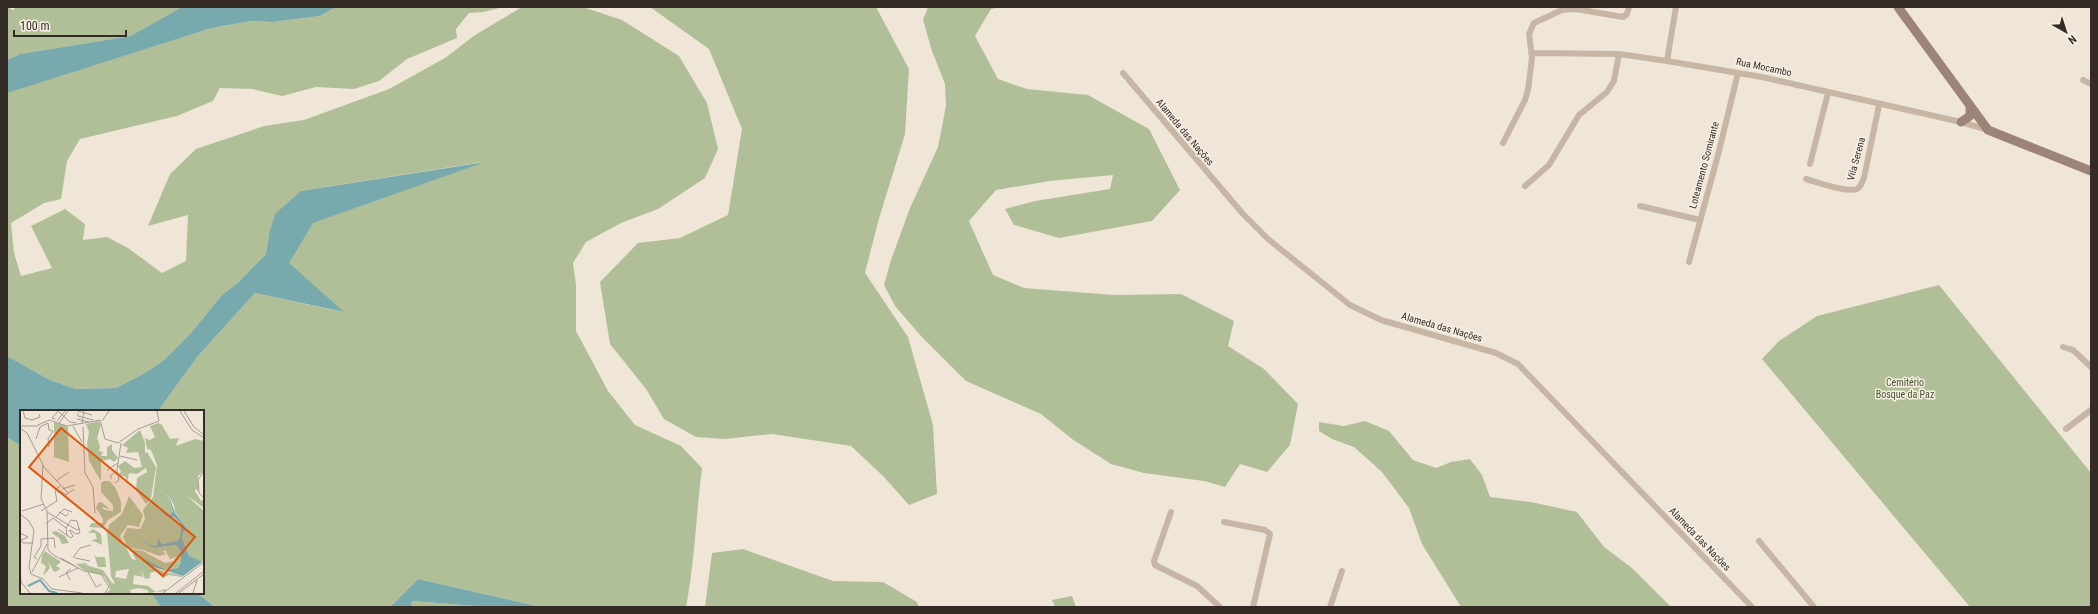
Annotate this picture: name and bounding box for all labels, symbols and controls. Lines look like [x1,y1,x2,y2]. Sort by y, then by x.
scale bar [14,12,126,38]
north arrow [2046,12,2086,52]
text: 100 m [20,19,50,33]
text: N [2065,32,2079,47]
street label: Rua Mocambo [1735,56,1793,78]
street label: Alameda das Nações [1154,96,1216,168]
street label: Loteamento Somirante [1687,120,1721,210]
street label: Vila Serena [1845,136,1867,182]
street label: Alameda das Nações [1400,310,1484,344]
park label: Cemitério Bosque da Paz [1876,377,1934,400]
inset map [20,410,204,594]
street label: Alameda das Nações [1667,505,1733,573]

